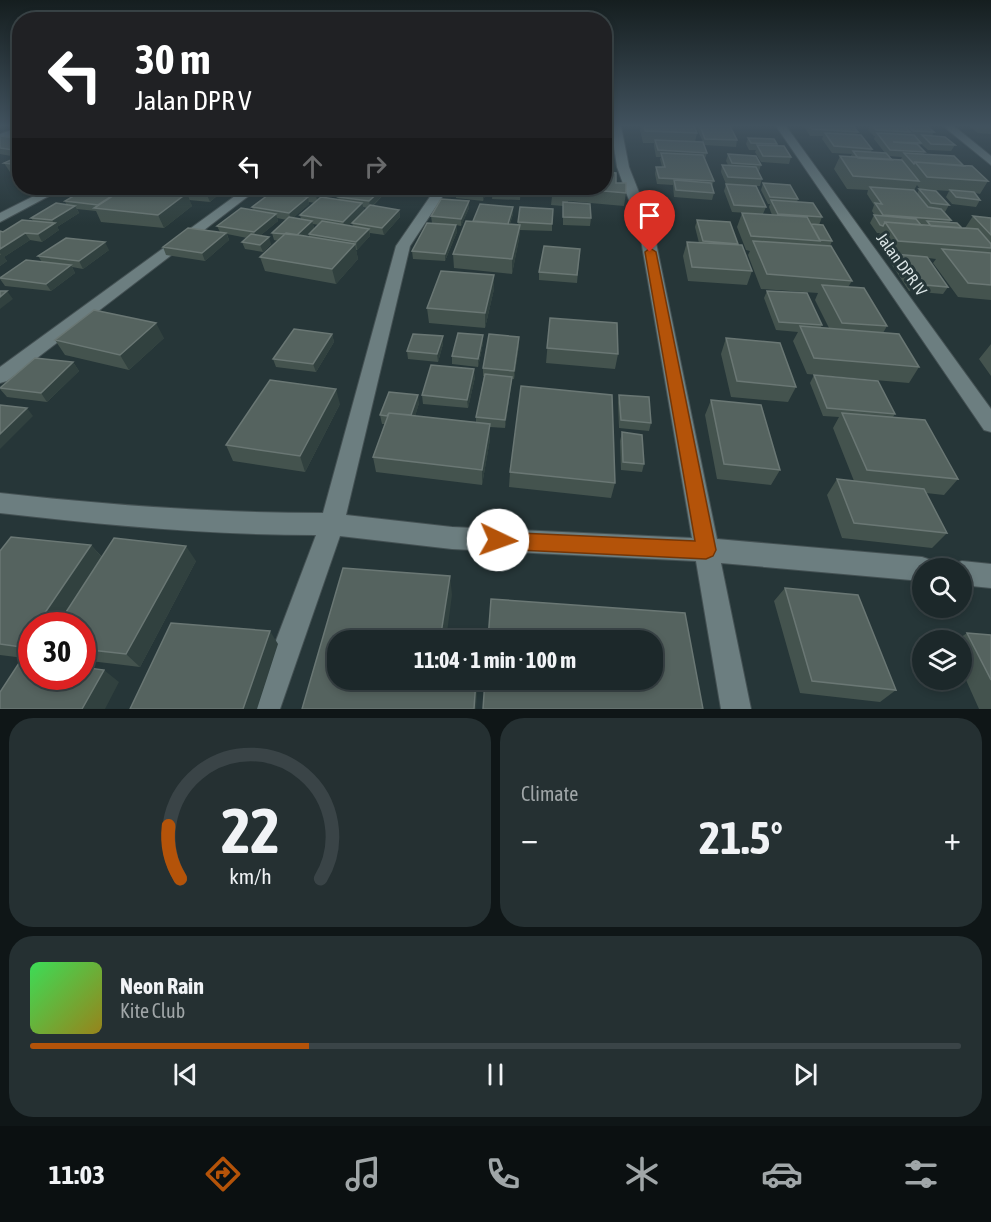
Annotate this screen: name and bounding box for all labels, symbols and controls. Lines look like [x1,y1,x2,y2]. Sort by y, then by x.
text: 30 m [135,35,210,83]
icon: left [36,36,114,114]
text: Jalan DPR V [135,85,251,116]
icon: left [233,150,266,183]
icon: ahead [296,150,329,183]
icon: right [359,150,392,183]
pin [624,190,675,252]
icon: arrive [633,199,666,232]
street label: Jalan DPR IV [873,229,931,299]
position arrow [466,508,530,572]
map controls [912,558,972,690]
button: search [912,558,972,618]
speed limit sign: 30 [18,612,96,690]
button: layers [912,630,972,690]
text: 11:04 · 1 min · 100 m [414,647,576,673]
text: Climate [521,782,578,805]
text: 22 [221,795,279,866]
text: 21.5° [699,812,783,864]
text: − [521,819,538,857]
text: + [944,819,961,857]
text: km/h [229,865,271,890]
text: Neon Rain [120,973,204,999]
text: Kite Club [120,999,185,1022]
icon: previous [169,1058,202,1091]
icon: pause [479,1058,512,1091]
icon: next [789,1058,822,1091]
icon: directions [202,1153,244,1195]
icon: music [342,1153,384,1195]
icon: phone [482,1153,524,1195]
icon: climate [621,1153,663,1195]
icon: car [761,1153,803,1195]
icon: filters [900,1153,942,1195]
text: 11:03 [49,1159,105,1190]

